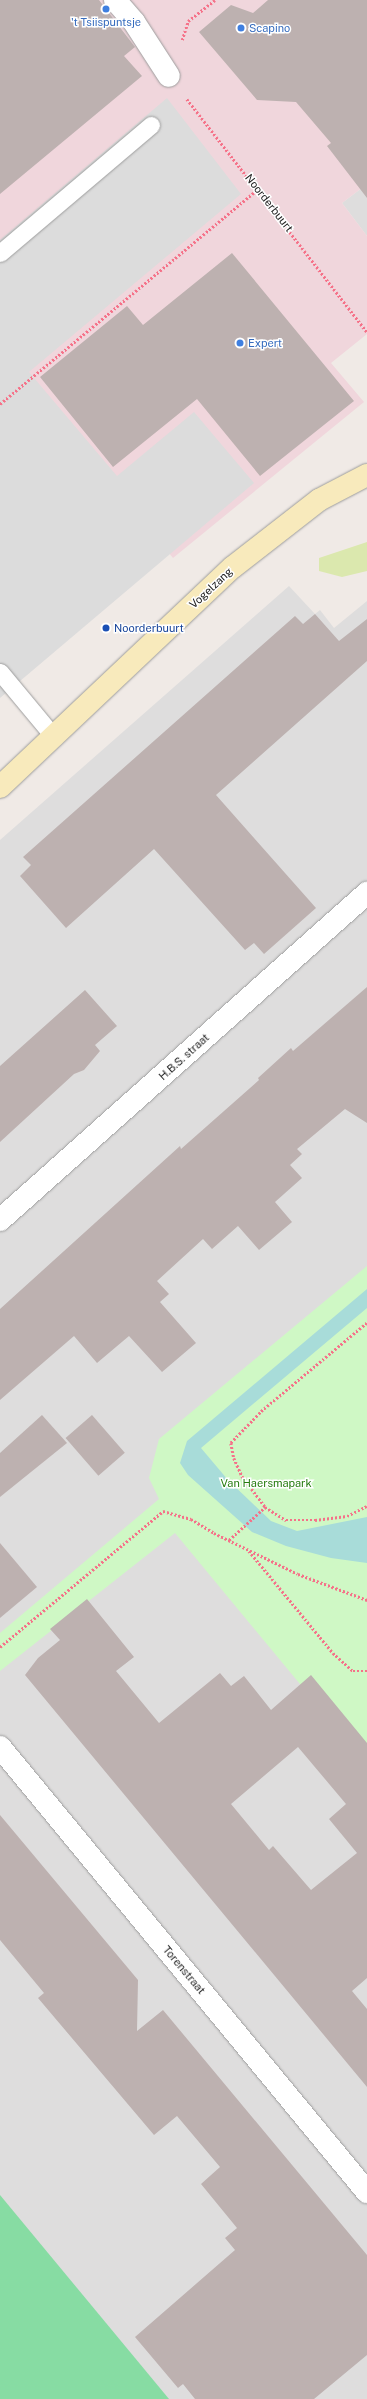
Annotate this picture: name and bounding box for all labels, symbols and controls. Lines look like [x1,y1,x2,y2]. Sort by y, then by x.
marker: 't Tsiispuntsje [101,4,111,14]
place label: 't Tsiispuntsje [71,15,141,29]
place label: Scapino [249,21,290,35]
marker: Scapino [236,23,246,33]
street label: Noorderbuurt [242,171,296,235]
place label: Expert [248,336,282,350]
marker: Expert [235,338,245,348]
street label: Vogelzang [187,565,235,611]
place label: Noorderbuurt [114,621,184,635]
marker: Noorderbuurt [101,623,111,633]
street label: H.B.S. straat [156,1031,212,1083]
park label: Van Haersmapark [220,1476,312,1490]
street label: Torenstraat [160,1943,208,1997]

